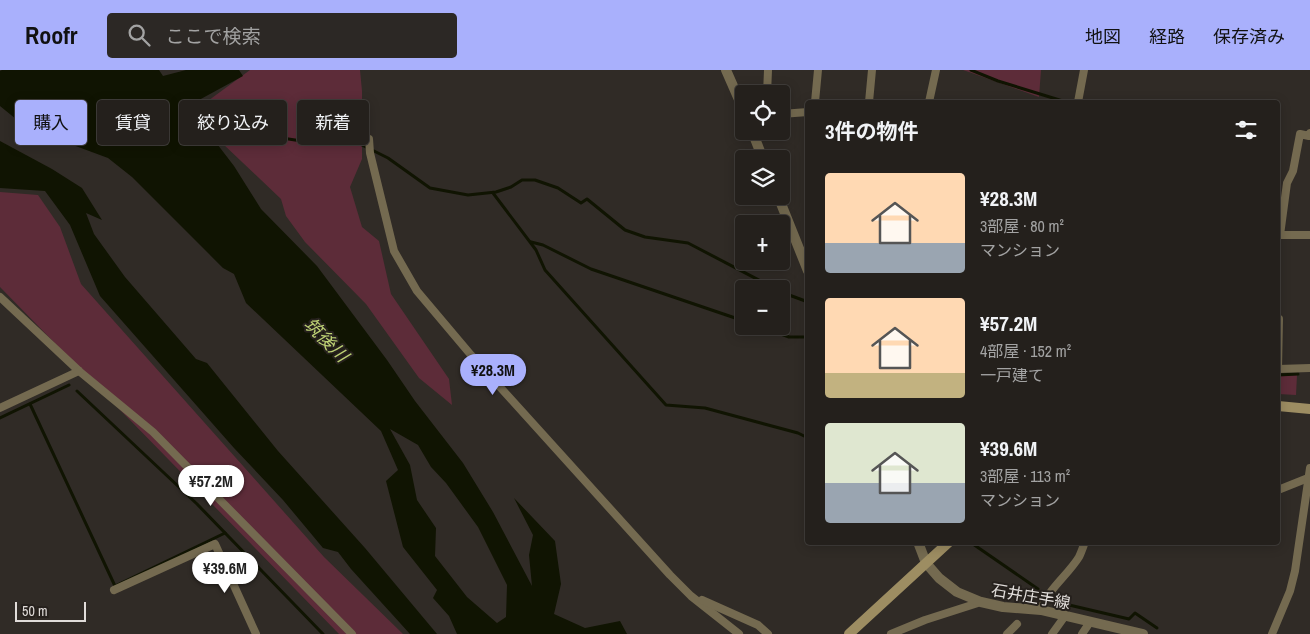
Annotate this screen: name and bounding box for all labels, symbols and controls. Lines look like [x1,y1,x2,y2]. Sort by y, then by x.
search box [107,13,457,58]
text: Roofr [25,19,77,51]
icon: search [125,21,153,49]
text: ここで検索 [165,23,260,49]
text: 地図 [1085,24,1121,49]
text: 経路 [1149,24,1185,49]
text: 保存済み [1213,24,1285,49]
map controls [735,85,790,335]
button: locate [735,85,790,140]
chip: 購入 [15,100,87,145]
chip: 賃貸 [97,100,169,145]
chip: 絞り込み [179,100,287,145]
chip: 新着 [297,100,369,145]
icon: filters [1232,116,1260,144]
text: 3件の物件 [825,117,919,146]
button: layers [735,150,790,205]
text: ¥28.3M [980,184,1037,213]
icon: home [865,193,925,253]
button: + [735,215,790,270]
text: 3部屋 · 80 m² [980,215,1064,237]
text: マンション [980,239,1060,261]
button: − [735,280,790,335]
text: ¥57.2M [980,309,1037,338]
water label: 筑後川 [298,312,356,369]
icon: home [865,318,925,378]
text: 4部屋 · 152 m² [980,340,1071,362]
pin: ¥28.3M [452,354,534,396]
text: ¥28.3M [471,359,515,381]
text: 一戸建て [980,364,1044,386]
text: ¥39.6M [980,434,1037,463]
icon: home [865,443,925,503]
pin: ¥57.2M [170,464,252,507]
text: 3部屋 · 113 m² [980,465,1070,487]
text: ¥57.2M [189,470,233,492]
text: マンション [980,489,1060,511]
pin: ¥39.6M [184,552,266,594]
text: ¥39.6M [203,557,247,579]
street label: 石井庄手線 [990,578,1072,614]
scale bar [15,599,86,622]
text: 50 m [22,602,48,620]

